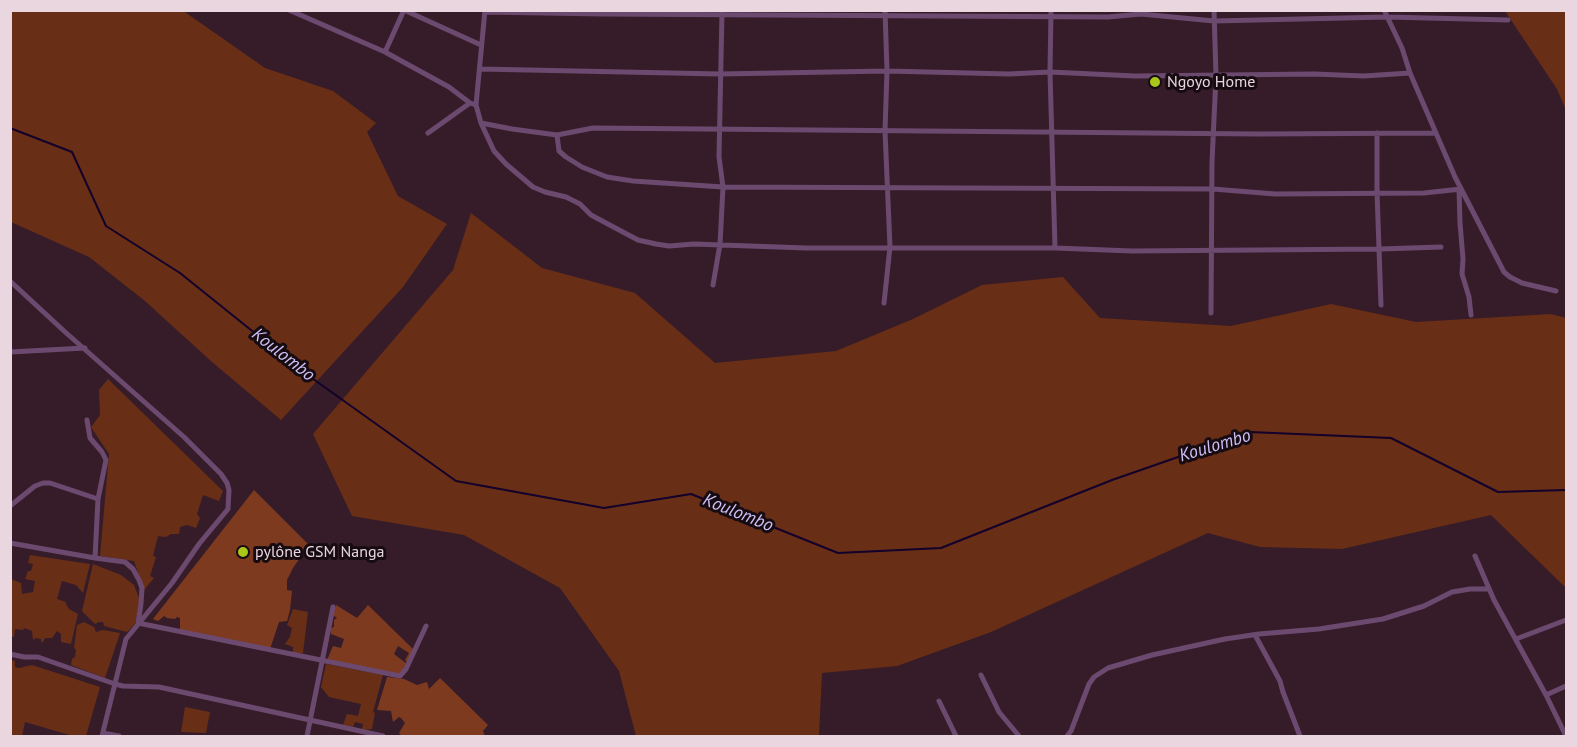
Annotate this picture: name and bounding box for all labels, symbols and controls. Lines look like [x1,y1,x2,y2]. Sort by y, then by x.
place label: Ngoyo Home [1167,72,1255,92]
marker: Ngoyo Home [1148,75,1162,89]
water label: Koulombo [247,324,319,386]
water label: Koulombo [1176,425,1254,467]
water label: Koulombo [700,489,776,537]
place label: pylône GSM Nanga [255,542,385,562]
marker: pylône GSM Nanga [236,545,250,559]

